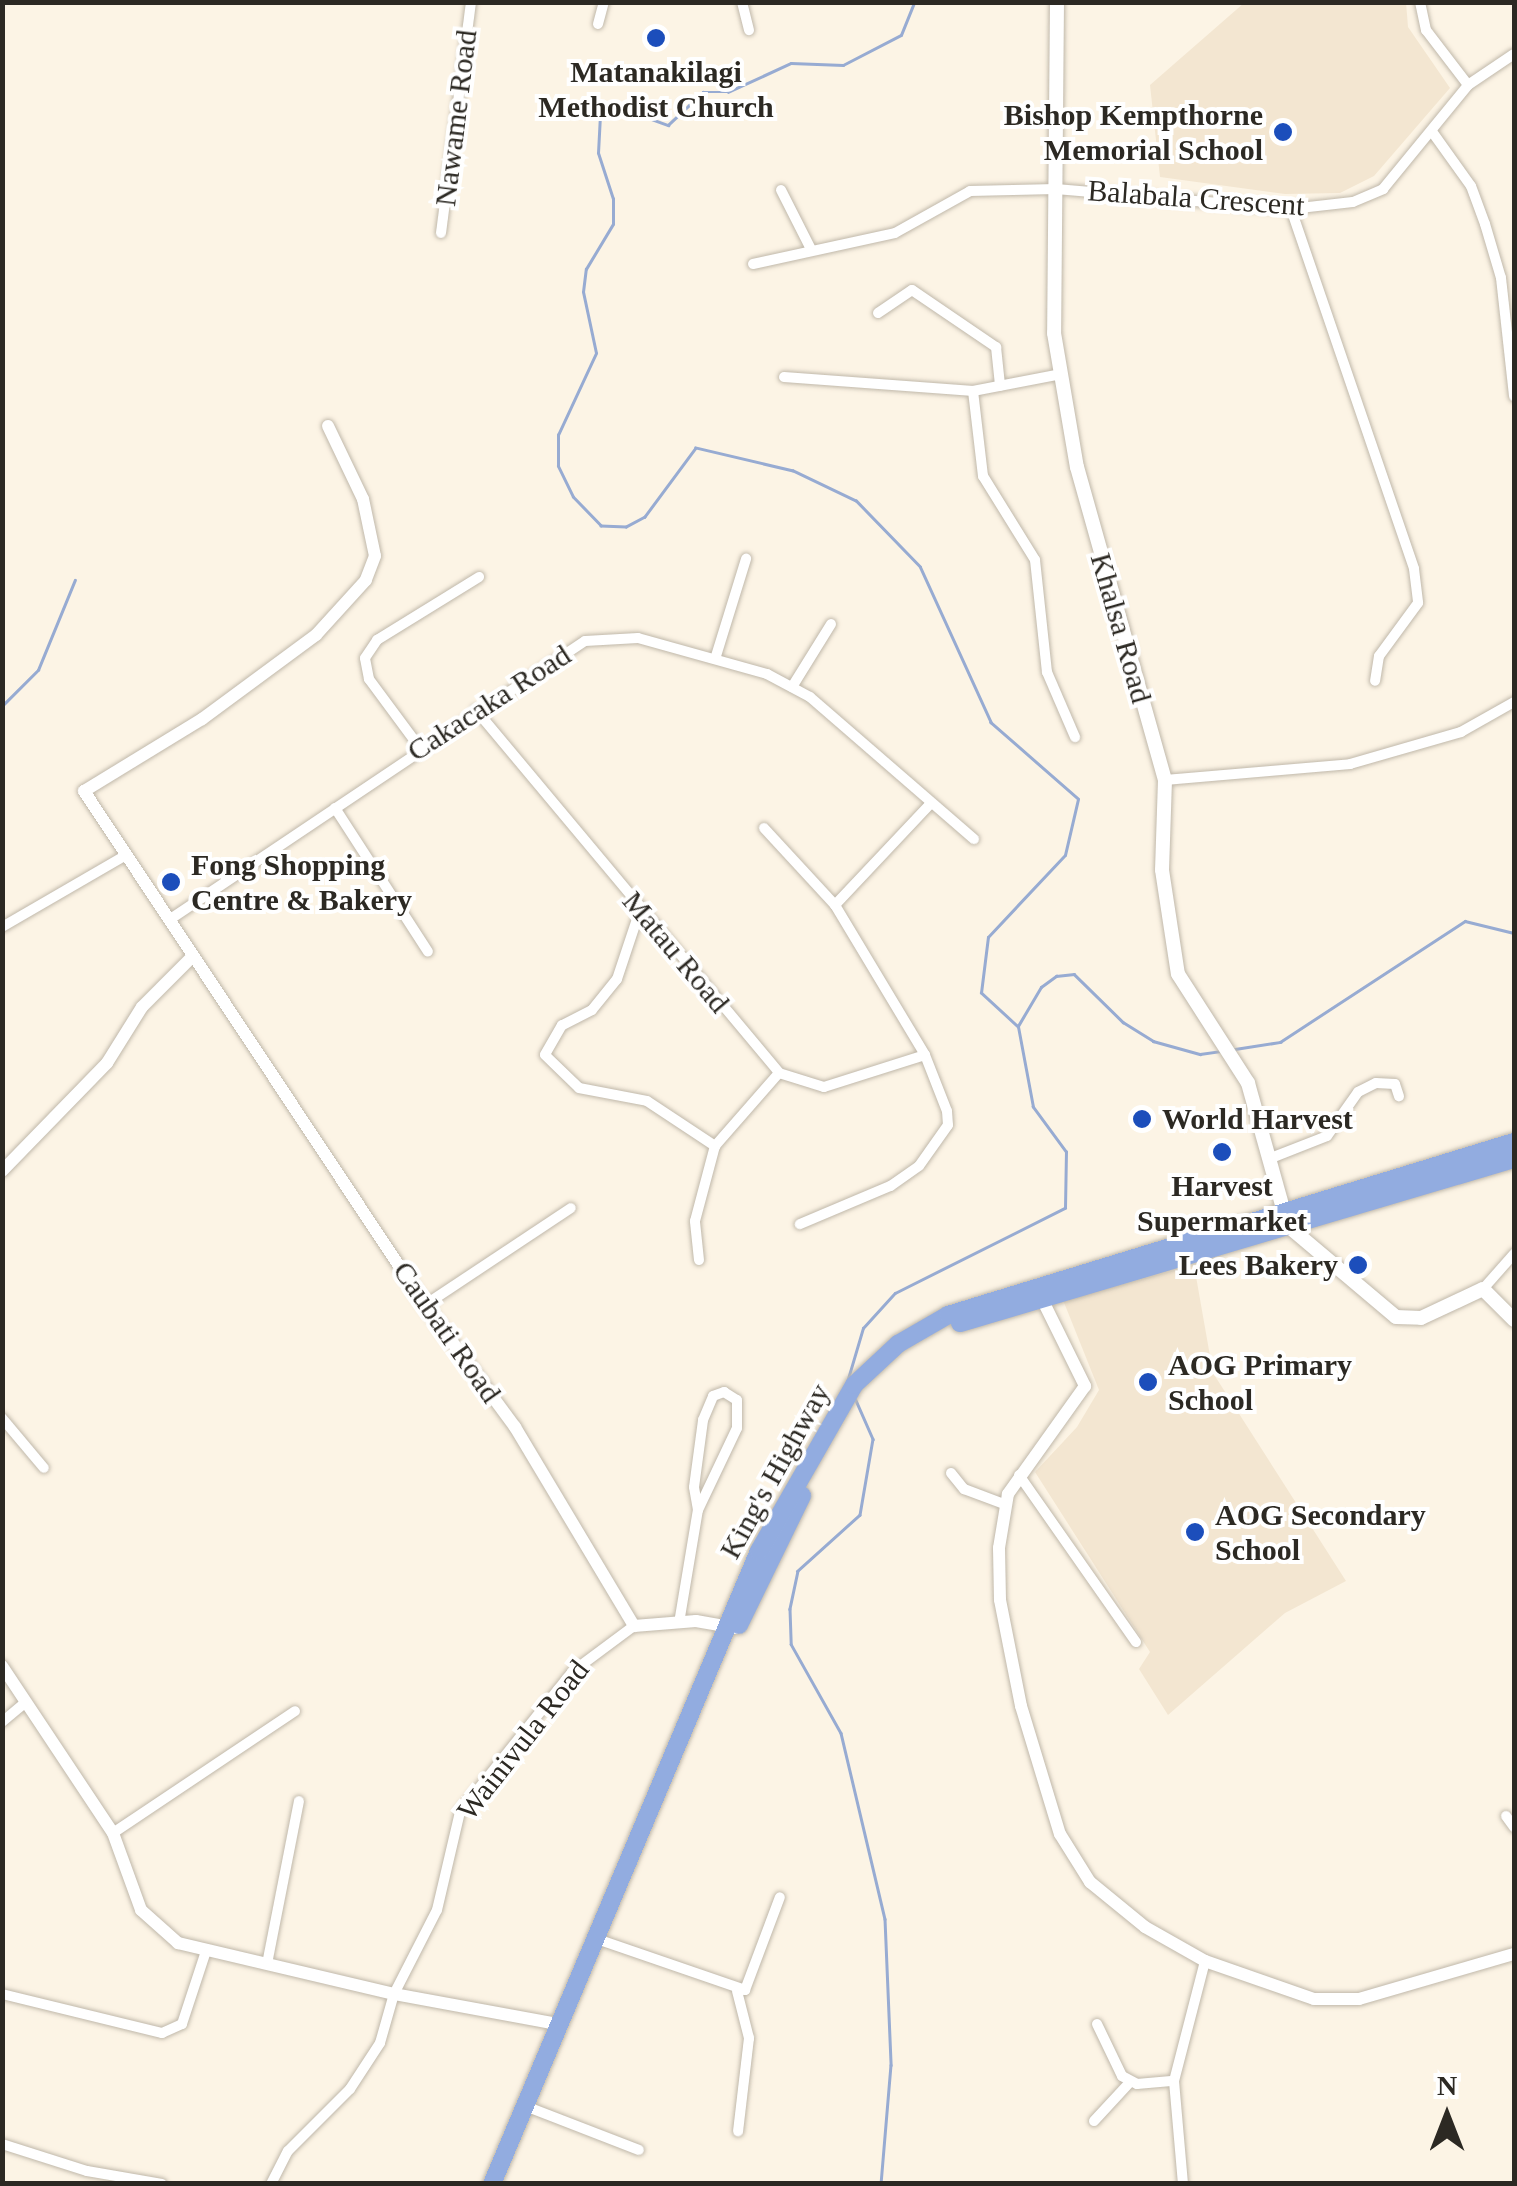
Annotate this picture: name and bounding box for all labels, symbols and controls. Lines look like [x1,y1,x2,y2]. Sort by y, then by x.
marker: Matanakilagi Methodist Church [645,27,667,49]
street label: Nawame Road [427,28,485,208]
place label: Matanakilagi Methodist Church [538,54,774,124]
place label: Bishop Kempthorne Memorial School [1004,97,1263,168]
marker: Bishop Kempthorne Memorial School [1272,121,1294,143]
street label: Balabala Crescent [1086,172,1306,224]
street label: Khalsa Road [1082,549,1160,707]
street label: Cakacaka Road [401,637,577,769]
place label: Fong Shopping Centre & Bakery [191,847,412,918]
marker: Fong Shopping Centre & Bakery [160,871,182,893]
street label: Matau Road [615,884,737,1020]
place label: World Harvest [1162,1101,1353,1137]
marker: World Harvest [1131,1108,1153,1130]
marker: Harvest Supermarket [1211,1141,1233,1163]
place label: Harvest Supermarket [1137,1168,1307,1238]
place label: Lees Bakery [1179,1247,1338,1283]
street label: Caubati Road [385,1254,509,1410]
marker: Lees Bakery [1347,1254,1369,1276]
place label: AOG Primary School [1168,1347,1352,1418]
marker: AOG Primary School [1137,1371,1159,1393]
street label: King's Highway [712,1377,838,1565]
place label: AOG Secondary School [1215,1497,1426,1568]
marker: AOG Secondary School [1184,1521,1206,1543]
street label: Wainivula Road [449,1653,597,1827]
north arrow [1397,2066,1497,2166]
text: N [1437,2070,1457,2101]

